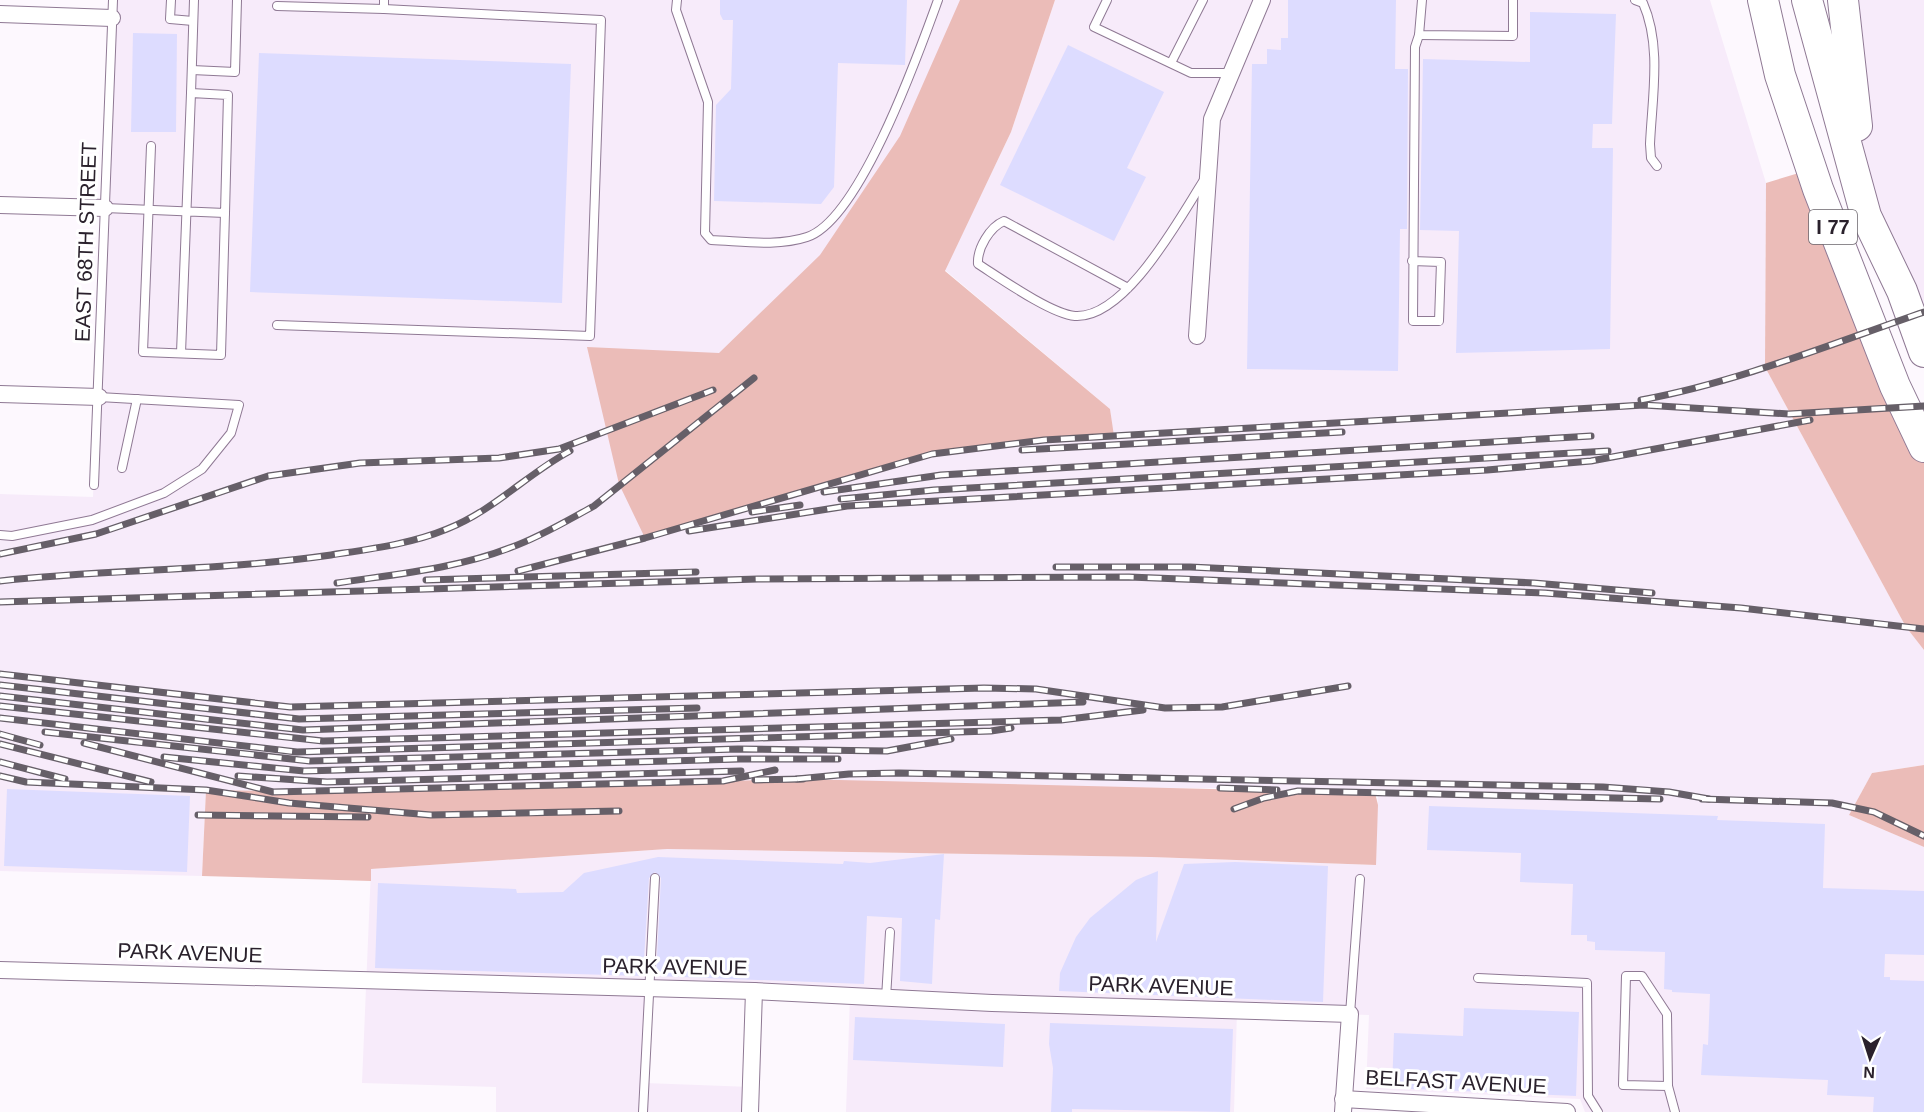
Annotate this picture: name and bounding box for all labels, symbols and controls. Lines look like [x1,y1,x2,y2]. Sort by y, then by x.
street label: EAST 68TH STREET [71,141,100,342]
road number: I 77 [1809,210,1857,244]
street label: PARK AVENUE [117,938,263,967]
street label: PARK AVENUE [602,954,748,979]
street label: PARK AVENUE [1088,971,1234,1000]
north arrow [1840,1028,1900,1088]
text: N [1863,1064,1875,1081]
street label: BELFAST AVENUE [1365,1065,1547,1098]

